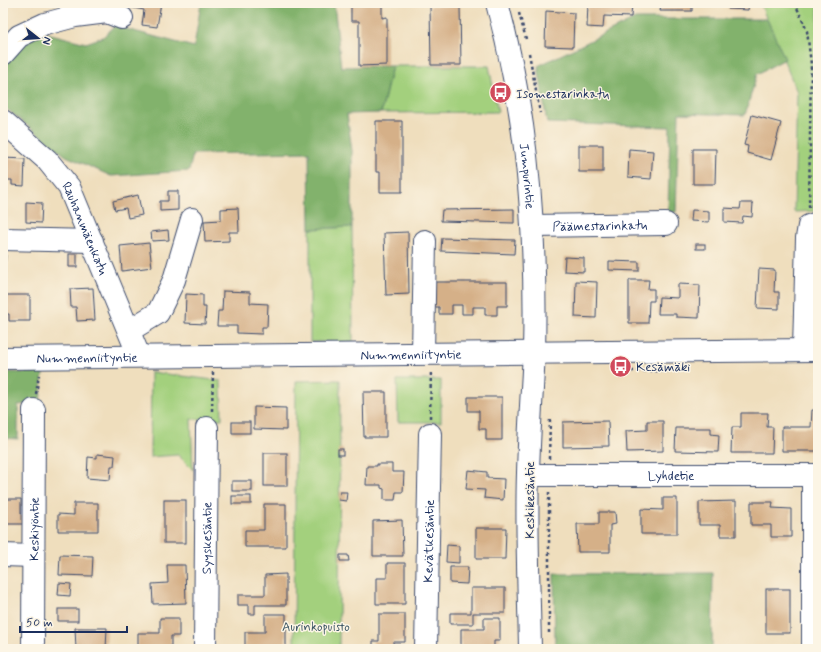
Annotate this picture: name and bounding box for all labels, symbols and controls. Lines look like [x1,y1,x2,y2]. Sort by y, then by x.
north arrow [18,18,58,58]
text: N [39,35,54,46]
bus stop icon: Isomestarinkatu [488,80,514,106]
place label: Isomestarinkatu [516,86,610,103]
street label: Jumpurintie [515,142,538,210]
street label: Rauhanmäenkatu [58,178,112,278]
street label: Päämestarinkatu [552,217,648,236]
street label: Nummenniityntie [360,346,462,364]
street label: Nummenniityntie [36,350,138,368]
bus stop icon: Kesämäki [607,353,633,379]
place label: Kesämäki [636,359,690,376]
street label: Keskikesäntie [522,461,539,539]
street label: Lyhdetie [648,468,694,485]
street label: Keskiyöntie [26,497,44,561]
street label: Kevätkesäntie [420,499,439,583]
street label: Syyskesäntie [199,502,216,574]
scale bar [20,608,127,634]
text: 50 m [26,615,53,631]
park label: Aurinkopuisto [282,619,350,636]

